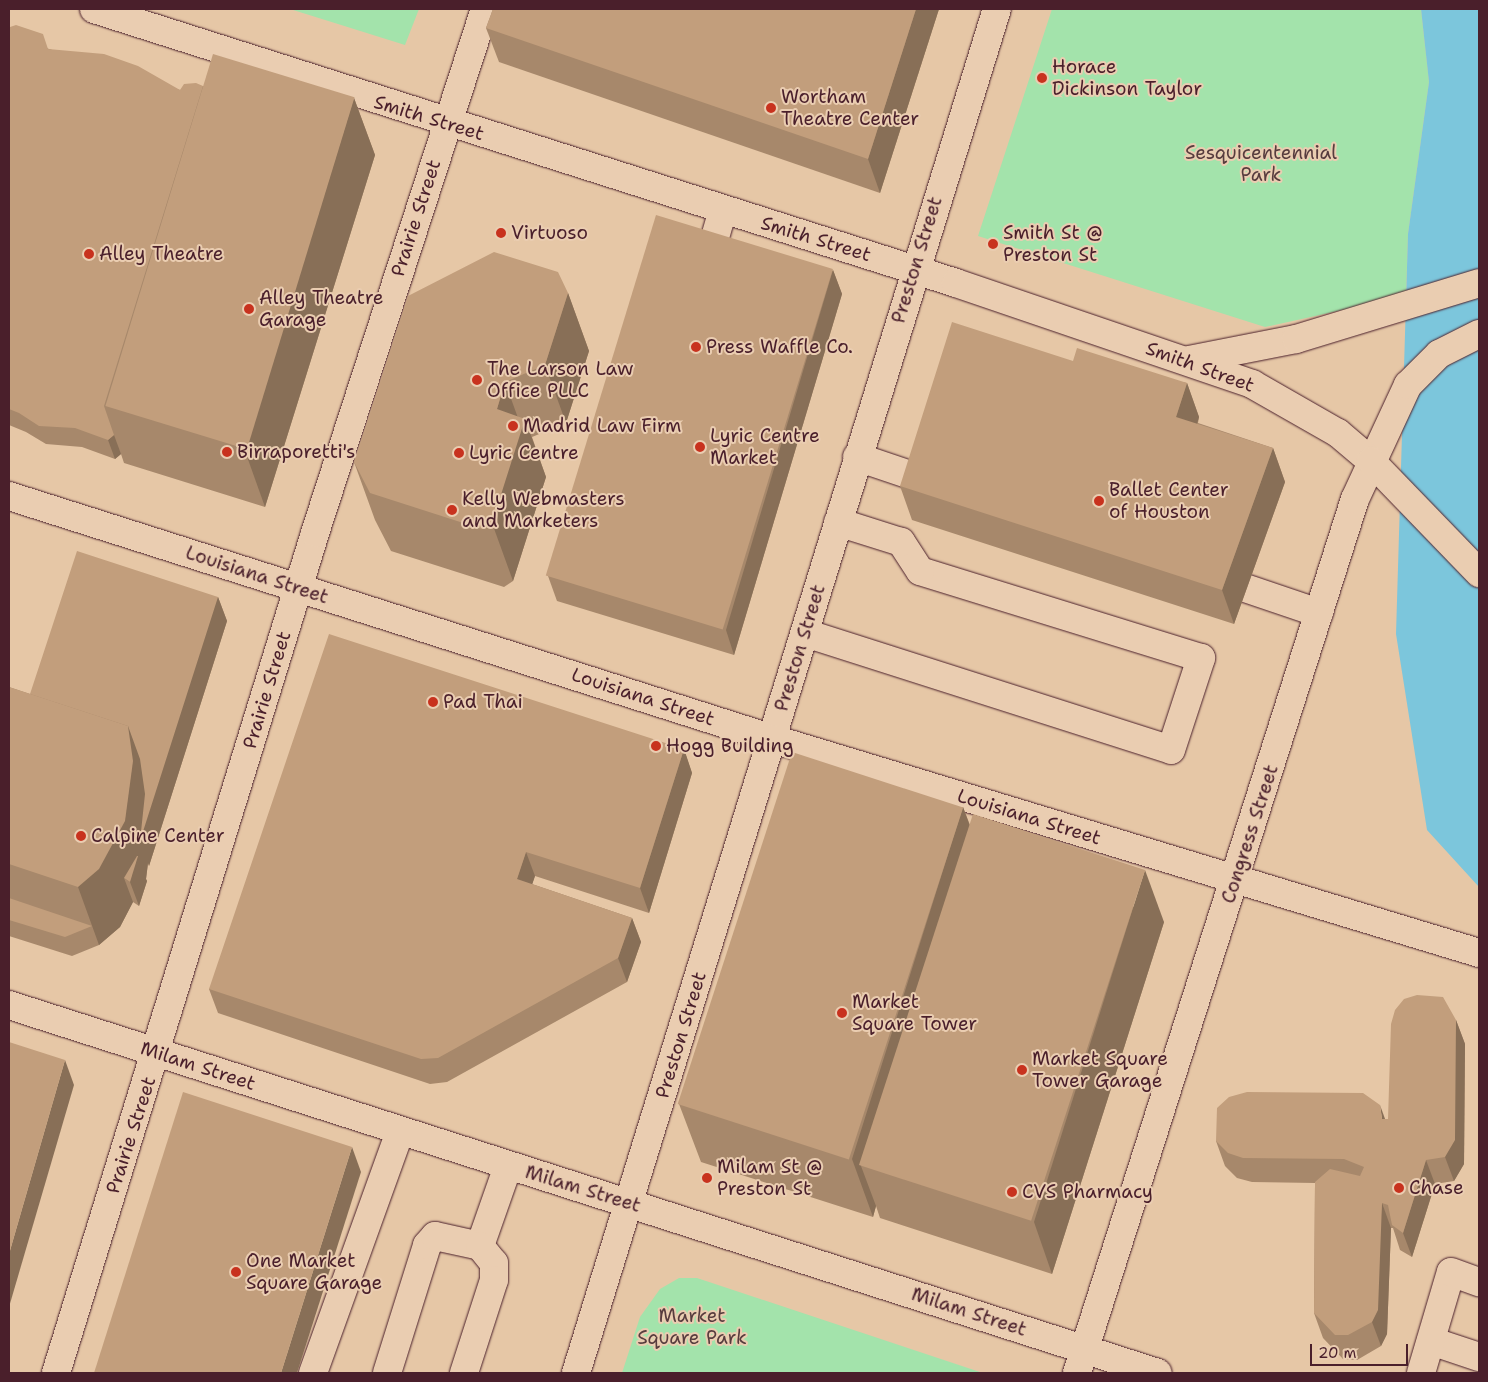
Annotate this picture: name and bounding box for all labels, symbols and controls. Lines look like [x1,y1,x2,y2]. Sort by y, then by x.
place label: Horace Dickinson Taylor [1052,56,1202,100]
marker: Horace Dickinson Taylor [1036,72,1048,84]
place label: Wortham Theatre Center [781,86,919,130]
street label: Smith Street [371,90,487,146]
marker: Wortham Theatre Center [765,102,777,114]
park label: Sesquicentennial Park [1185,142,1337,186]
street label: Prairie Street [386,157,446,279]
street label: Preston Street [887,194,947,326]
street label: Smith Street [758,211,874,267]
place label: Virtuoso [511,222,588,244]
place label: Smith St @ Preston St [1003,222,1103,266]
marker: Virtuoso [495,227,507,239]
marker: Smith St @ Preston St [987,238,999,250]
place label: Alley Theatre [99,243,223,265]
marker: Alley Theatre [83,248,95,260]
place label: Alley Theatre Garage [259,287,383,331]
marker: Alley Theatre Garage [243,303,255,315]
place label: Press Waffle Co. [706,336,853,358]
street label: Smith Street [1143,337,1257,397]
marker: Press Waffle Co. [690,341,702,353]
place label: The Larson Law Office PLLC [487,358,633,402]
marker: The Larson Law Office PLLC [471,374,483,386]
place label: Madrid Law Firm [523,415,681,437]
marker: Madrid Law Firm [507,420,519,432]
place label: Lyric Centre Market [710,425,820,469]
place label: Birraporetti's [237,441,355,463]
marker: Lyric Centre Market [694,441,706,453]
place label: Lyric Centre [469,442,579,464]
marker: Birraporetti's [221,446,233,458]
marker: Lyric Centre [453,447,465,459]
place label: Ballet Center of Houston [1109,479,1229,523]
place label: Kelly Webmasters and Marketers [462,488,625,532]
marker: Ballet Center of Houston [1093,495,1105,507]
marker: Kelly Webmasters and Marketers [446,504,458,516]
street label: Louisiana Street [183,541,331,609]
street label: Preston Street [770,582,830,714]
street label: Prairie Street [238,628,296,752]
street label: Louisiana Street [569,663,717,731]
place label: Pad Thai [443,691,523,713]
marker: Pad Thai [427,696,439,708]
place label: Hogg Building [666,735,794,757]
marker: Hogg Building [650,740,662,752]
street label: Congress Street [1217,762,1283,906]
street label: Louisiana Street [954,784,1104,850]
place label: Calpine Center [91,825,225,847]
marker: Calpine Center [75,830,87,842]
street label: Preston Street [651,969,711,1101]
place label: Market Square Tower [852,991,977,1035]
marker: Market Square Tower [836,1007,848,1019]
street label: Milam Street [138,1037,258,1095]
place label: Market Square Tower Garage [1032,1048,1168,1092]
marker: Market Square Tower Garage [1016,1064,1028,1076]
street label: Prairie Street [101,1074,161,1196]
place label: Milam St @ Preston St [717,1156,822,1200]
street label: Milam Street [522,1161,644,1217]
marker: Milam St @ Preston St [701,1172,713,1184]
place label: Chase [1409,1177,1464,1199]
place label: CVS Pharmacy [1022,1181,1153,1203]
marker: Chase [1393,1182,1405,1194]
marker: CVS Pharmacy [1006,1186,1018,1198]
place label: One Market Square Garage [246,1250,382,1294]
marker: One Market Square Garage [230,1266,242,1278]
street label: Milam Street [909,1283,1029,1341]
park label: Market Square Park [637,1305,747,1349]
scale bar [1313,1334,1410,1366]
text: 20 m [1318,1343,1357,1363]

